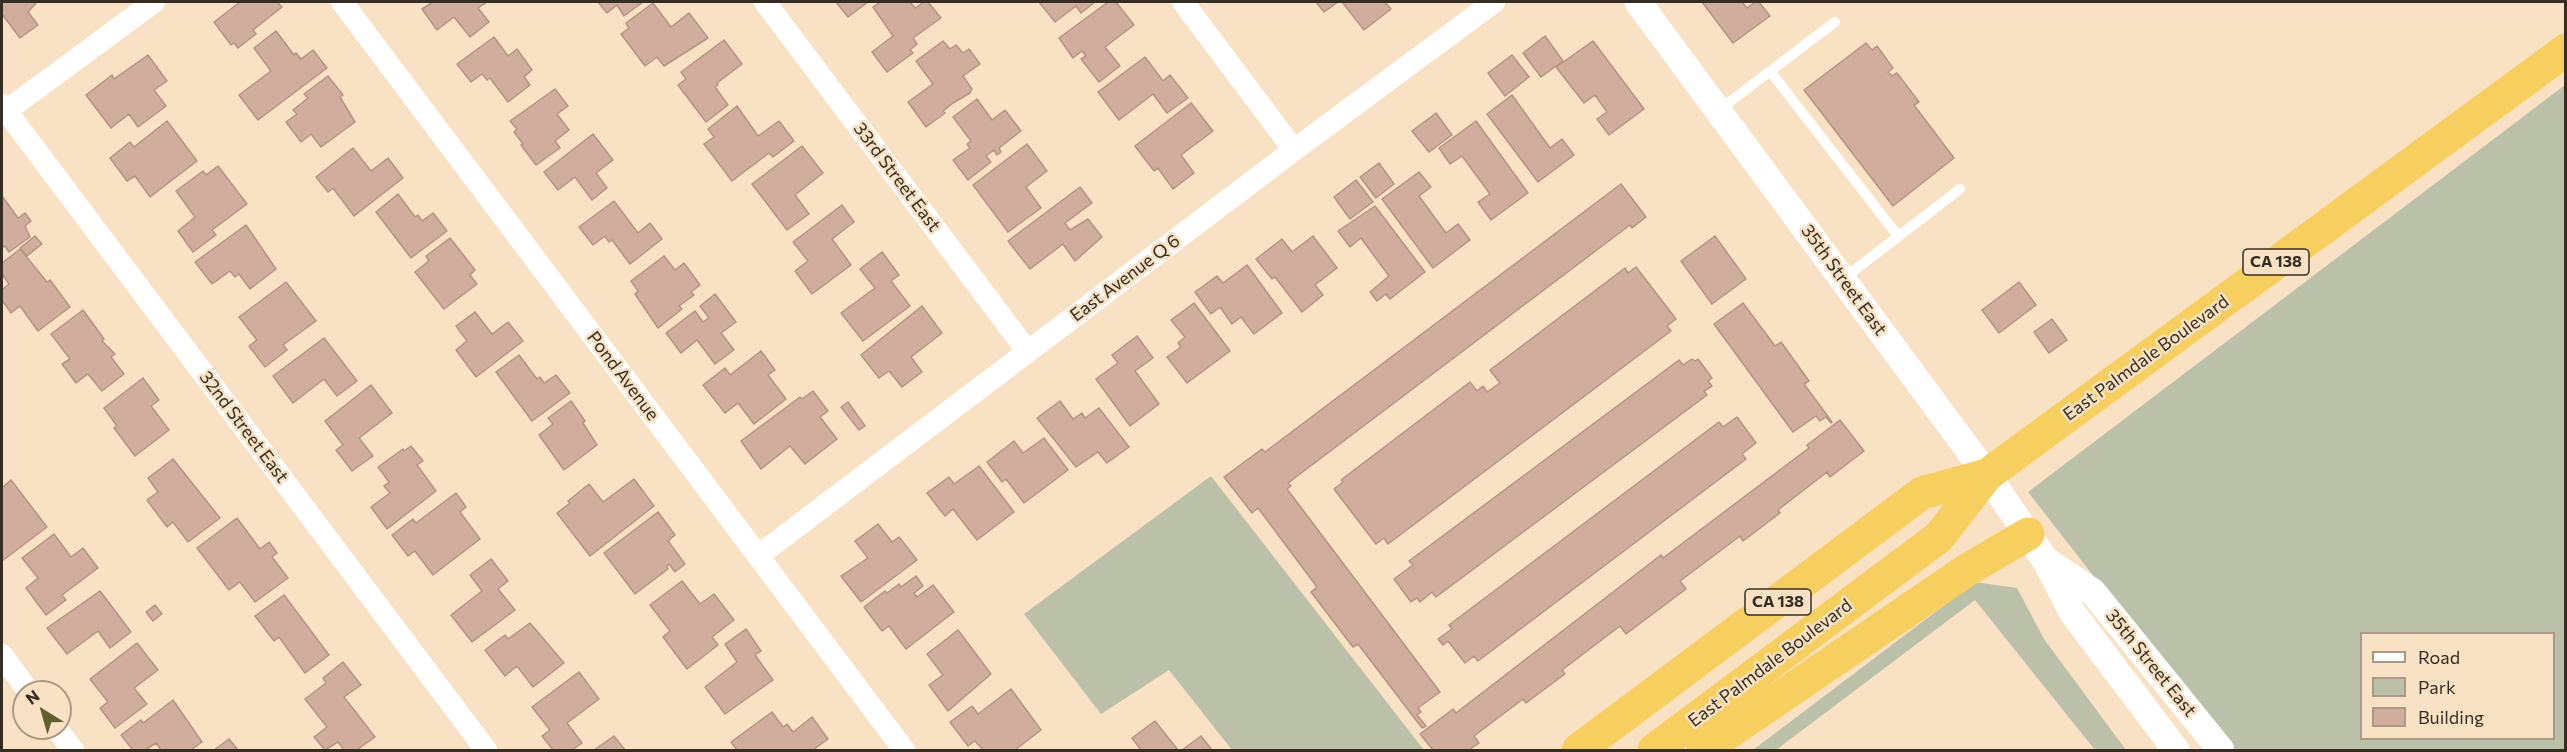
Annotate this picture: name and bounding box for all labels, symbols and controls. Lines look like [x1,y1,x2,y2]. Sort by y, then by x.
street label: 33rd Street East [849,118,945,236]
street label: 35th Street East [1797,220,1891,340]
street label: East Avenue Q 6 [1066,230,1184,326]
road number: CA 138 [2243,249,2309,275]
street label: East Palmdale Boulevard [2059,291,2233,425]
street label: Pond Avenue [583,327,663,425]
street label: 32nd Street East [195,367,293,487]
road number: CA 138 [1745,589,1811,615]
street label: East Palmdale Boulevard [1684,594,1856,732]
street label: 35th Street East [2101,605,2201,721]
legend [2360,632,2555,740]
text: Road [2418,646,2460,668]
text: Park [2418,676,2456,698]
north arrow [12,680,72,740]
text: N [22,686,43,708]
text: Building [2418,706,2484,728]

